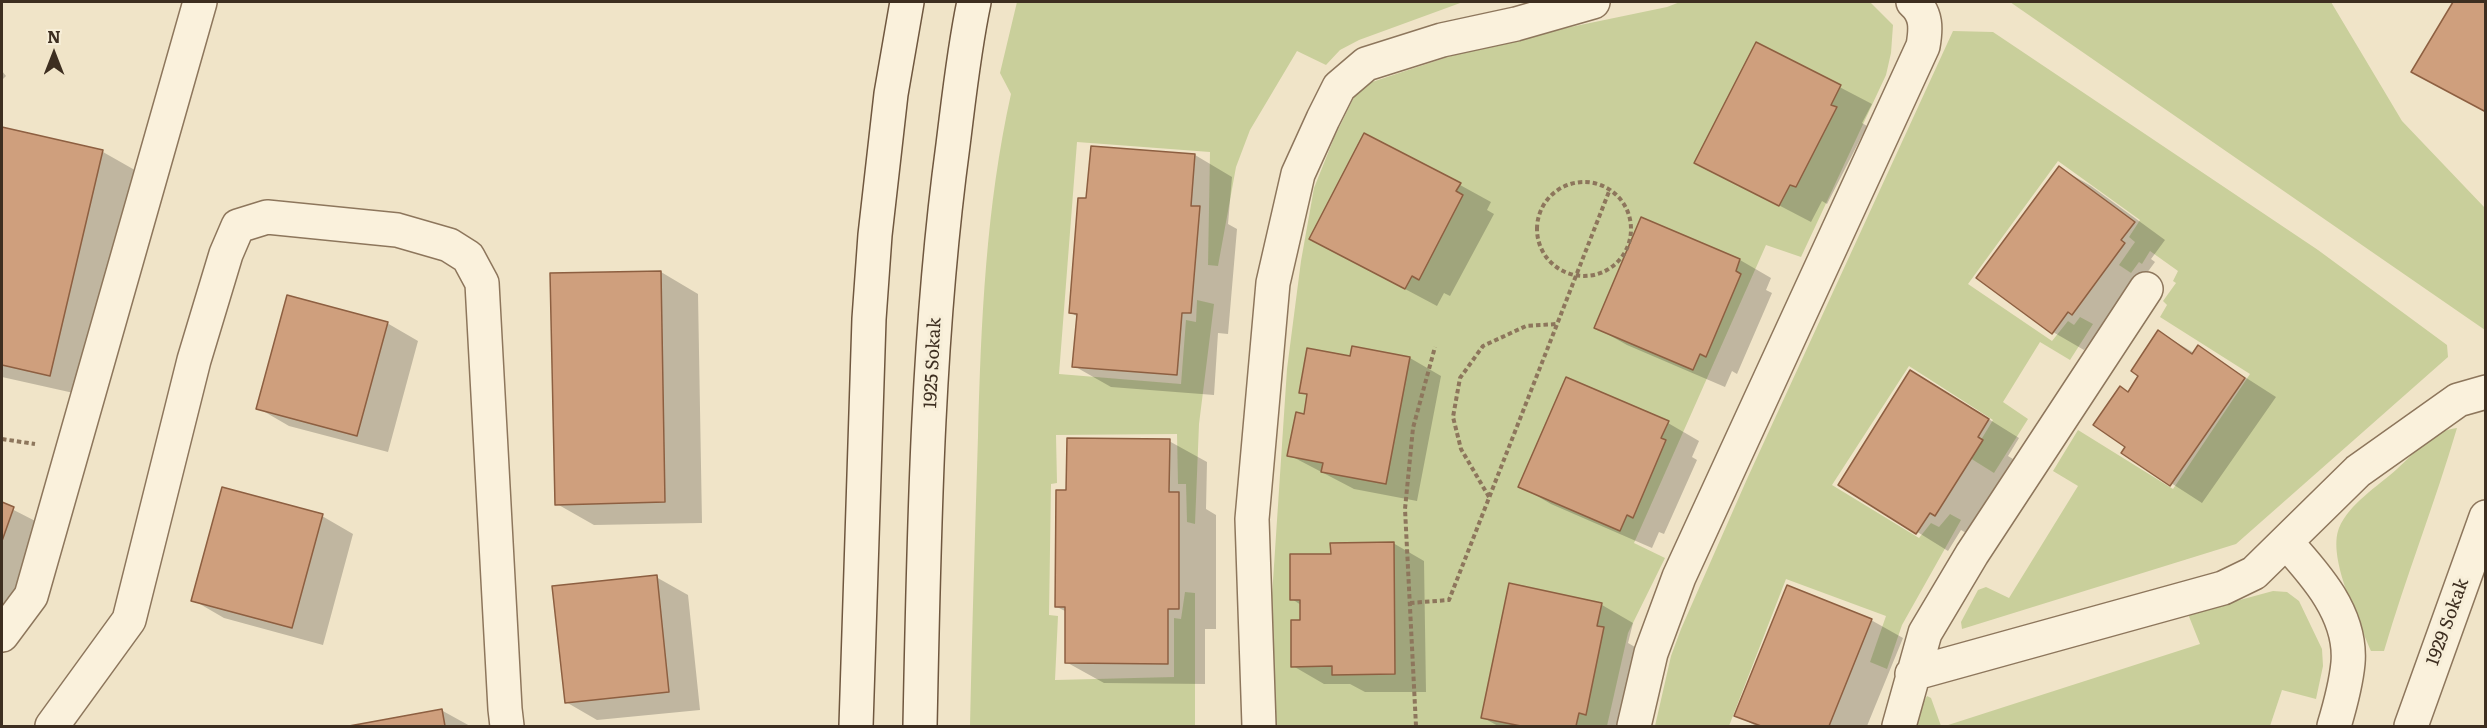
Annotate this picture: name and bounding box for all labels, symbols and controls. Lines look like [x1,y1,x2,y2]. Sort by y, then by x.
north arrow [24,24,84,84]
text: N [47,24,61,48]
street label: 1925 Sokak [920,317,946,409]
street label: 1929 Sokak [2422,575,2474,669]

